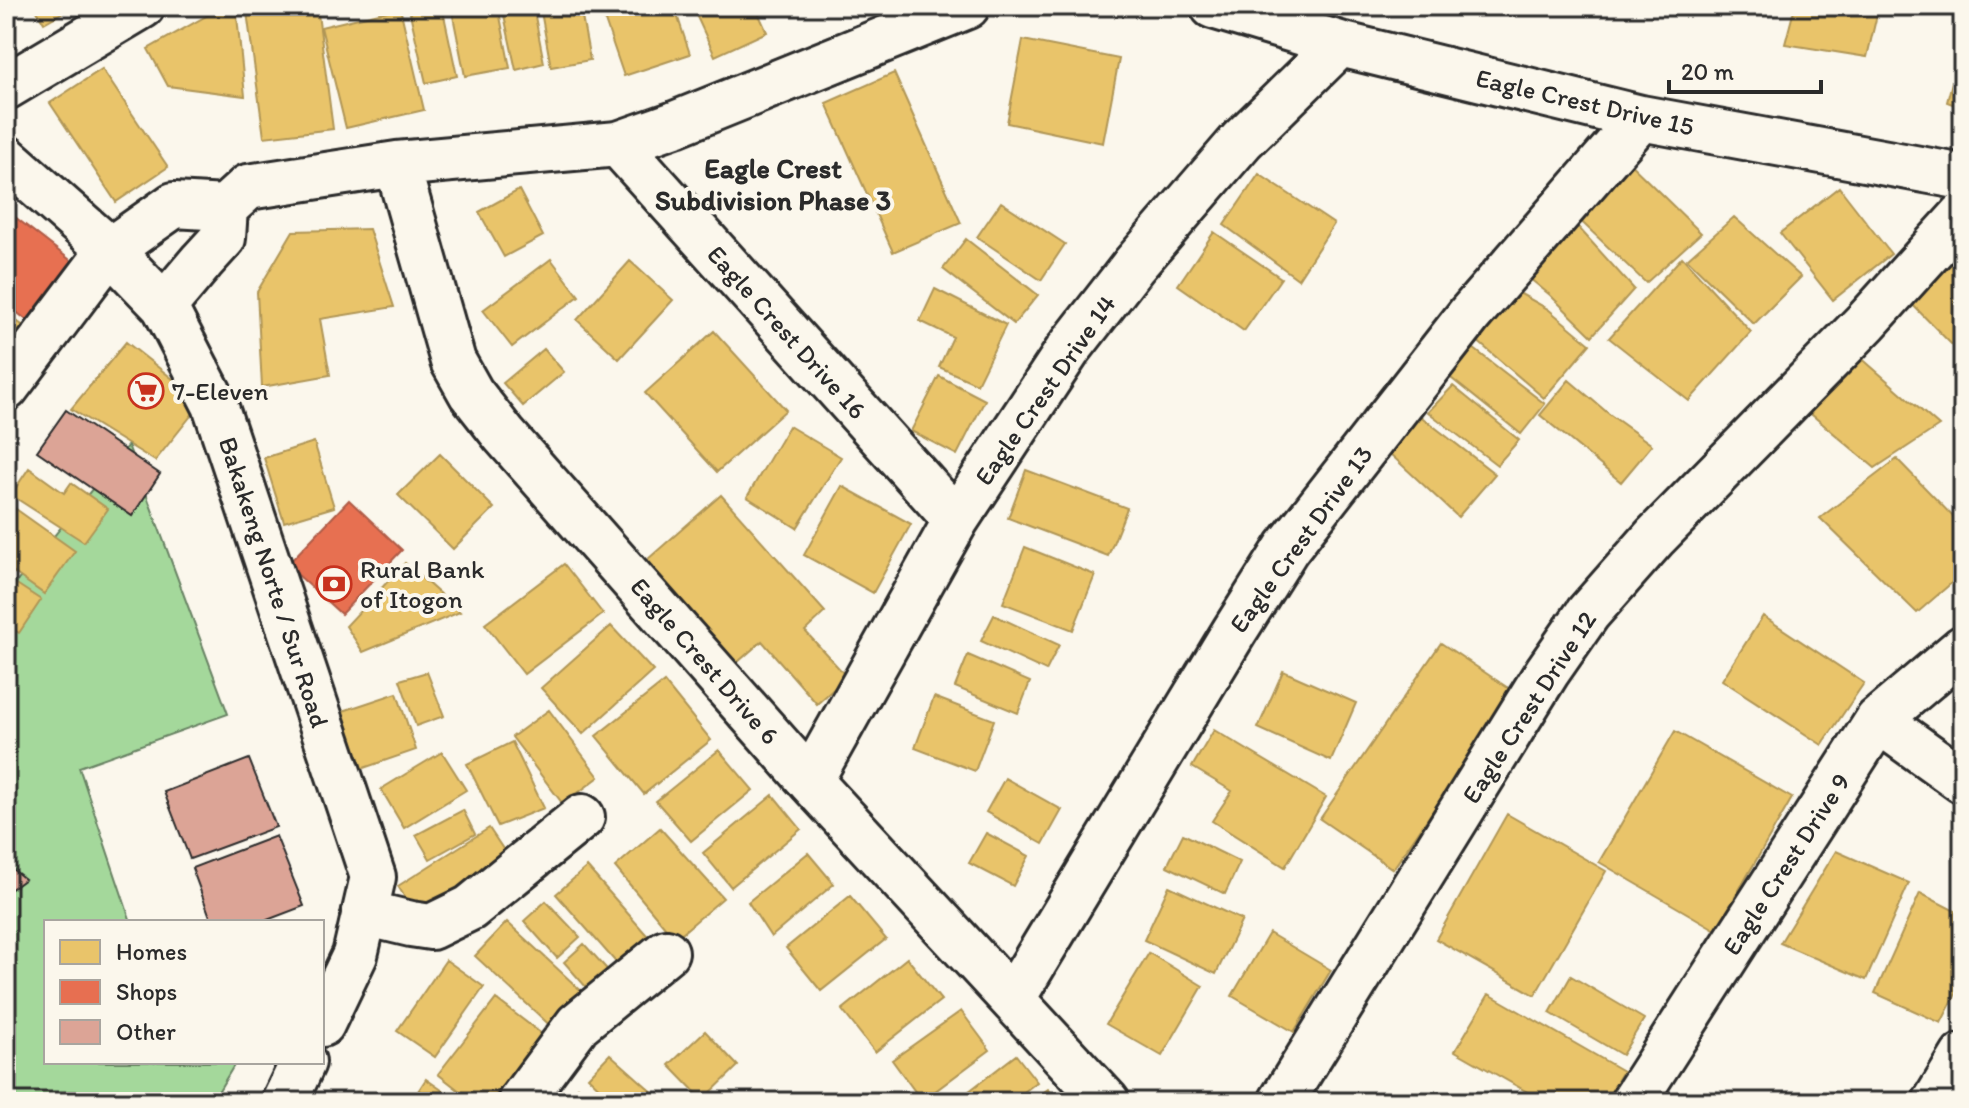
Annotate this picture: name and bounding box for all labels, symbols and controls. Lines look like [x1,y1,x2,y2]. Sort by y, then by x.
scale bar [1669,44,1821,94]
text: 20 m [1681,57,1734,86]
street label: Eagle Crest Drive 15 [1473,61,1697,143]
district label: Eagle Crest Subdivision Phase 3 [655,151,891,217]
street label: Eagle Crest Drive 16 [700,238,874,426]
street label: Eagle Crest Drive 14 [967,288,1123,491]
supermarket icon: 7-Eleven [127,372,165,410]
place label: 7-Eleven [172,375,269,407]
street label: Bakakeng Norte / Sur Road [212,433,336,731]
street label: Eagle Crest Drive 13 [1222,439,1380,639]
place label: Rural Bank of Itogon [360,553,485,615]
bank icon: Rural Bank of Itogon [315,565,353,603]
street label: Eagle Crest Drive 6 [624,571,786,751]
street label: Eagle Crest Drive 12 [1455,605,1603,809]
street label: Eagle Crest Drive 9 [1715,767,1857,961]
legend [44,920,324,1064]
text: Homes [116,937,187,966]
text: Shops [116,977,177,1006]
text: Other [116,1017,176,1046]

